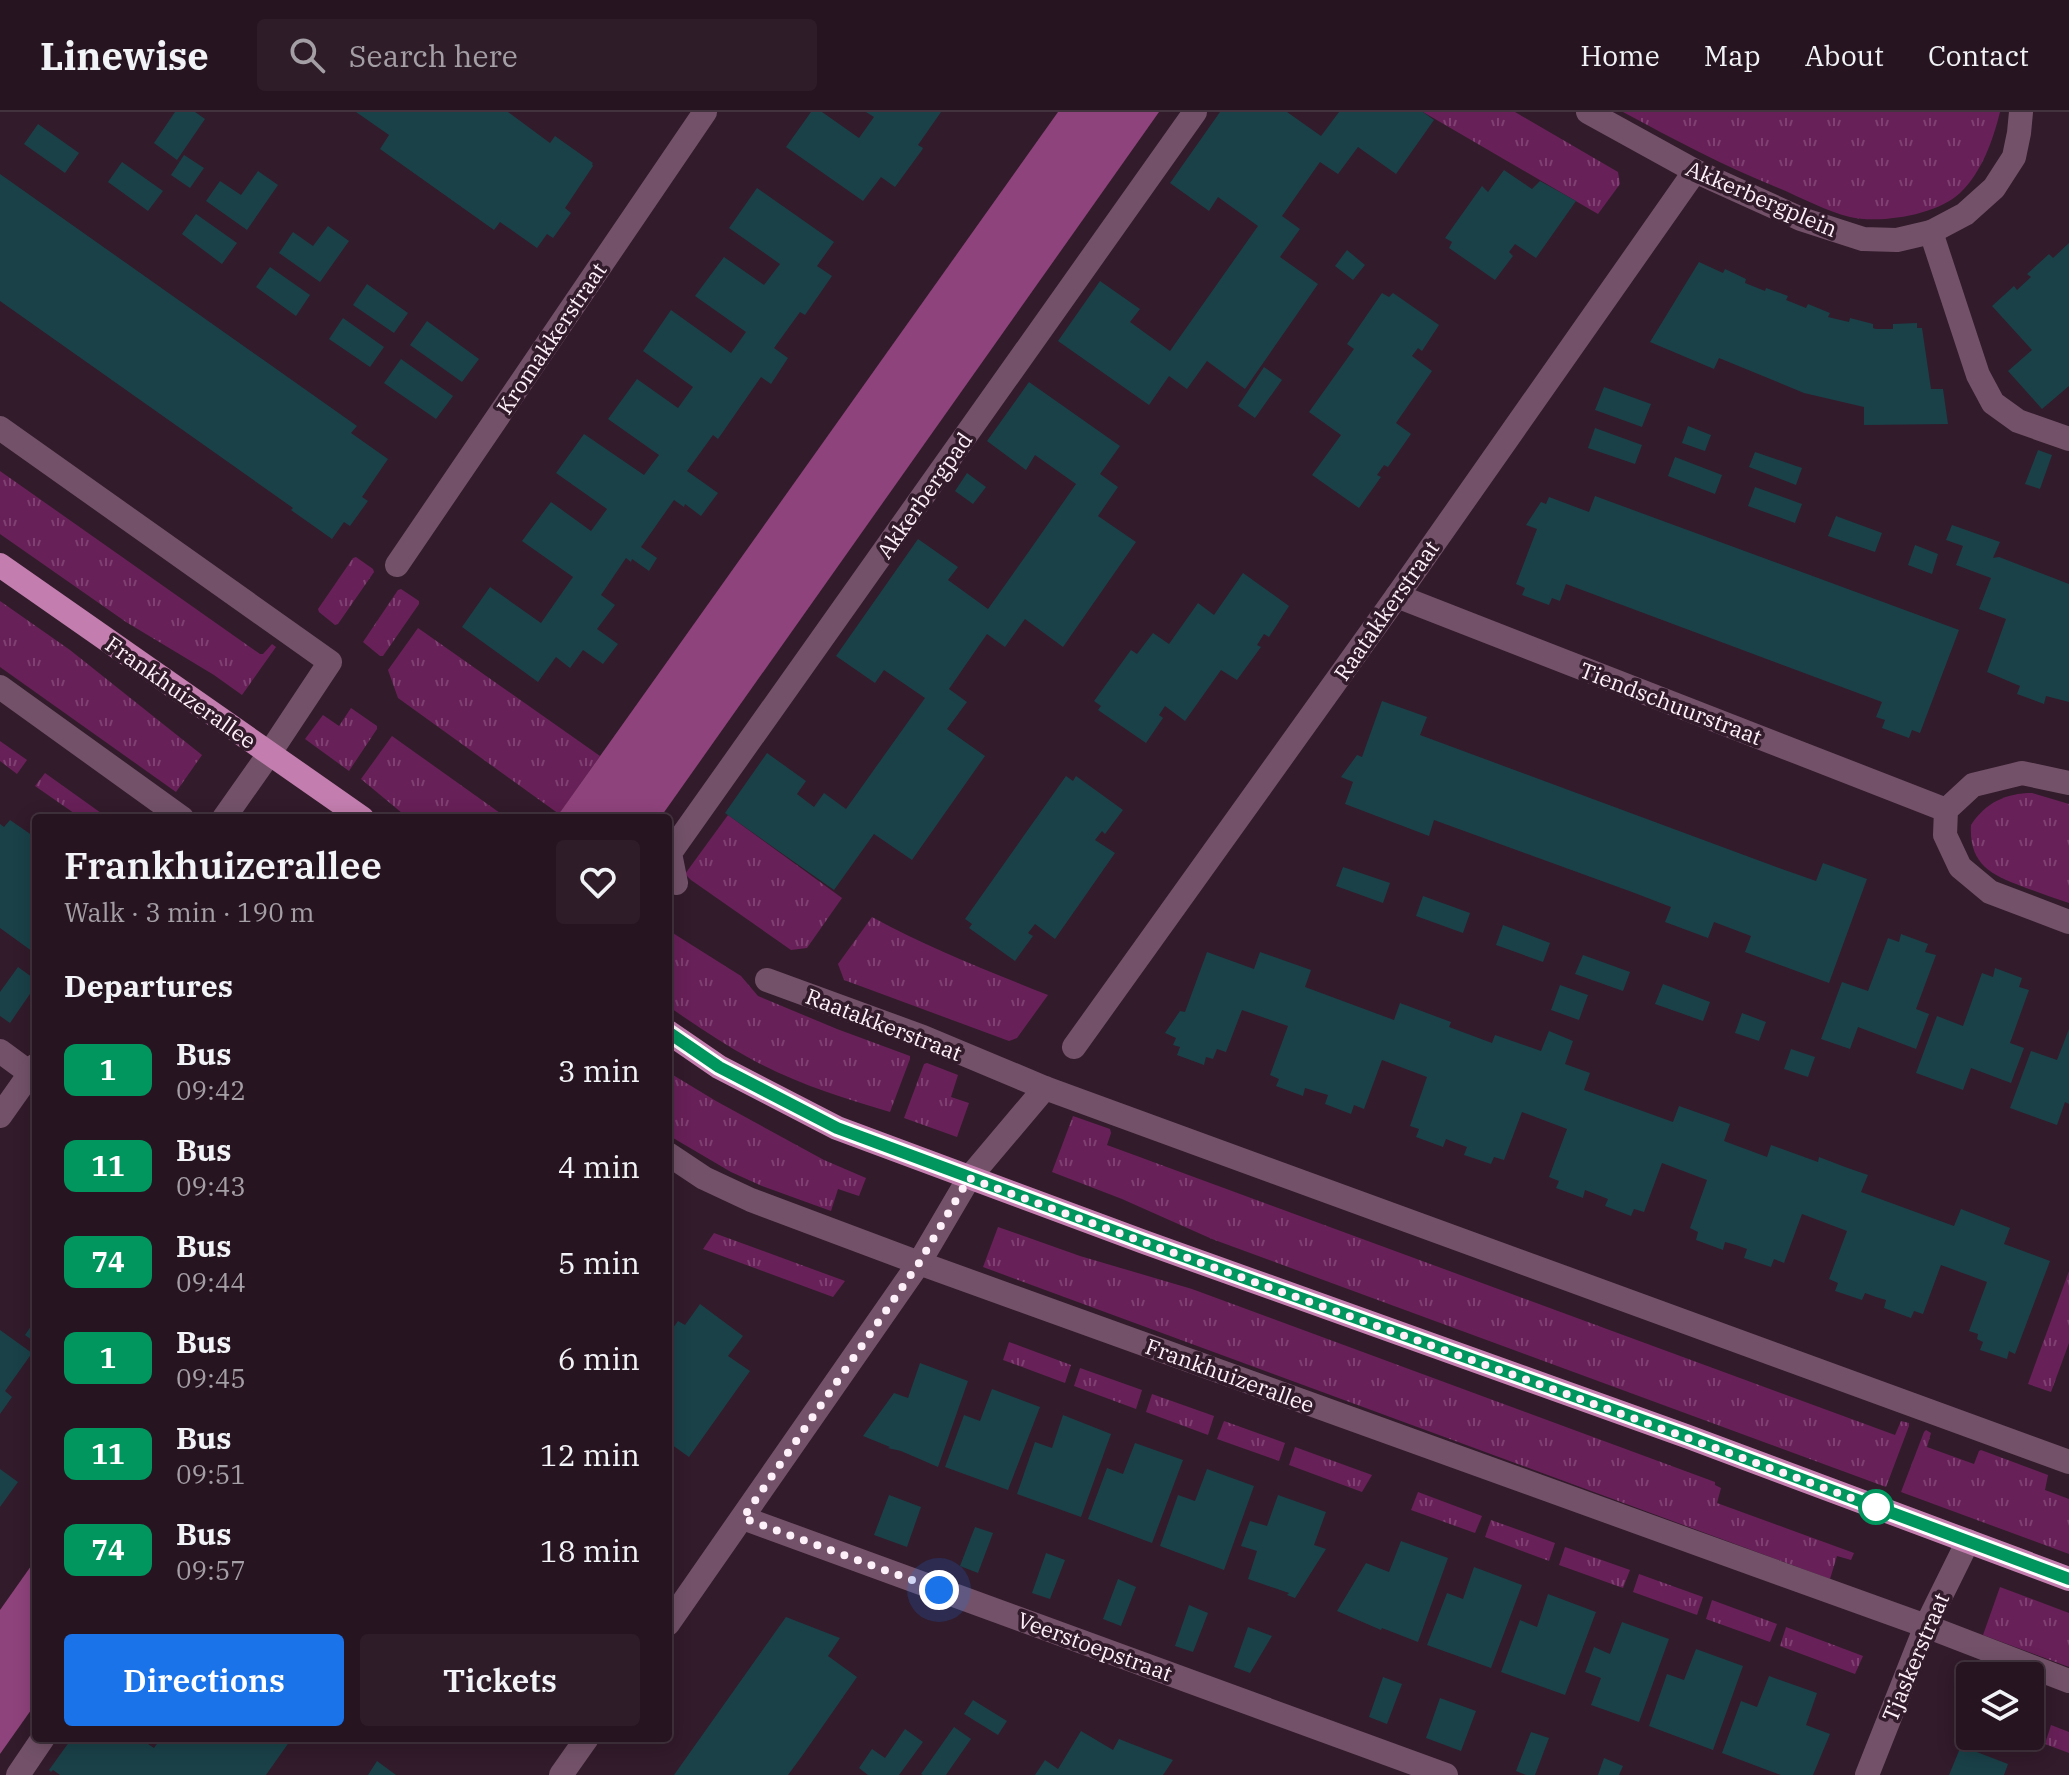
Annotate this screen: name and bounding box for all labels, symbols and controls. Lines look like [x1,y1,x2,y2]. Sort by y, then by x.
search box [257,19,817,91]
text: Linewise [40,31,209,80]
icon: search [285,33,329,77]
text: Search here [349,36,518,75]
text: Home [1580,37,1660,74]
text: Map [1704,37,1761,74]
text: About [1805,37,1884,74]
text: Contact [1928,37,2029,74]
street label: Akkerbergplein [1682,153,1842,243]
street label: Kromakkerstraat [489,256,613,419]
street label: Akkerbergpad [870,426,978,564]
street label: Raatakkerstraat [1327,534,1445,686]
street label: Frankhuizerallee [100,629,262,755]
street label: Tiendschuurstraat [1576,655,1766,751]
text: Frankhuizerallee [64,840,382,889]
button: heart [556,840,640,924]
text: Walk · 3 min · 190 m [64,895,315,929]
text: Departures [64,966,233,1005]
street label: Raatakkerstraat [802,981,966,1067]
text: Bus [176,1034,231,1073]
text: 1 [100,1051,116,1088]
text: 3 min [558,1051,640,1090]
text: 09:42 [176,1073,246,1107]
text: Bus [176,1130,231,1169]
text: 11 [91,1147,125,1184]
text: 4 min [558,1147,640,1186]
text: 09:43 [176,1169,246,1203]
text: Bus [176,1226,231,1265]
text: 74 [91,1243,125,1280]
text: 5 min [558,1243,640,1282]
text: 09:44 [176,1265,246,1299]
text: Bus [176,1322,231,1361]
street label: Frankhuizerallee [1142,1331,1318,1419]
text: 1 [100,1339,116,1376]
text: 6 min [558,1339,640,1378]
text: 09:45 [176,1361,246,1395]
text: Bus [176,1418,231,1457]
text: 11 [91,1435,125,1472]
text: 12 min [540,1435,640,1474]
text: 09:51 [176,1457,246,1491]
unlabelled marker [1859,1490,1893,1524]
text: Bus [176,1514,231,1553]
text: 74 [91,1531,125,1568]
text: 18 min [540,1531,640,1570]
text: 09:57 [176,1553,246,1587]
your location [919,1570,959,1610]
street label: Tjaskerstraat [1875,1588,1955,1726]
street label: Veerstoepstraat [1014,1605,1177,1688]
button: Directions [64,1634,344,1726]
button: Tickets [360,1634,640,1726]
map controls [1956,1662,2044,1750]
button: layers [1956,1662,2044,1750]

